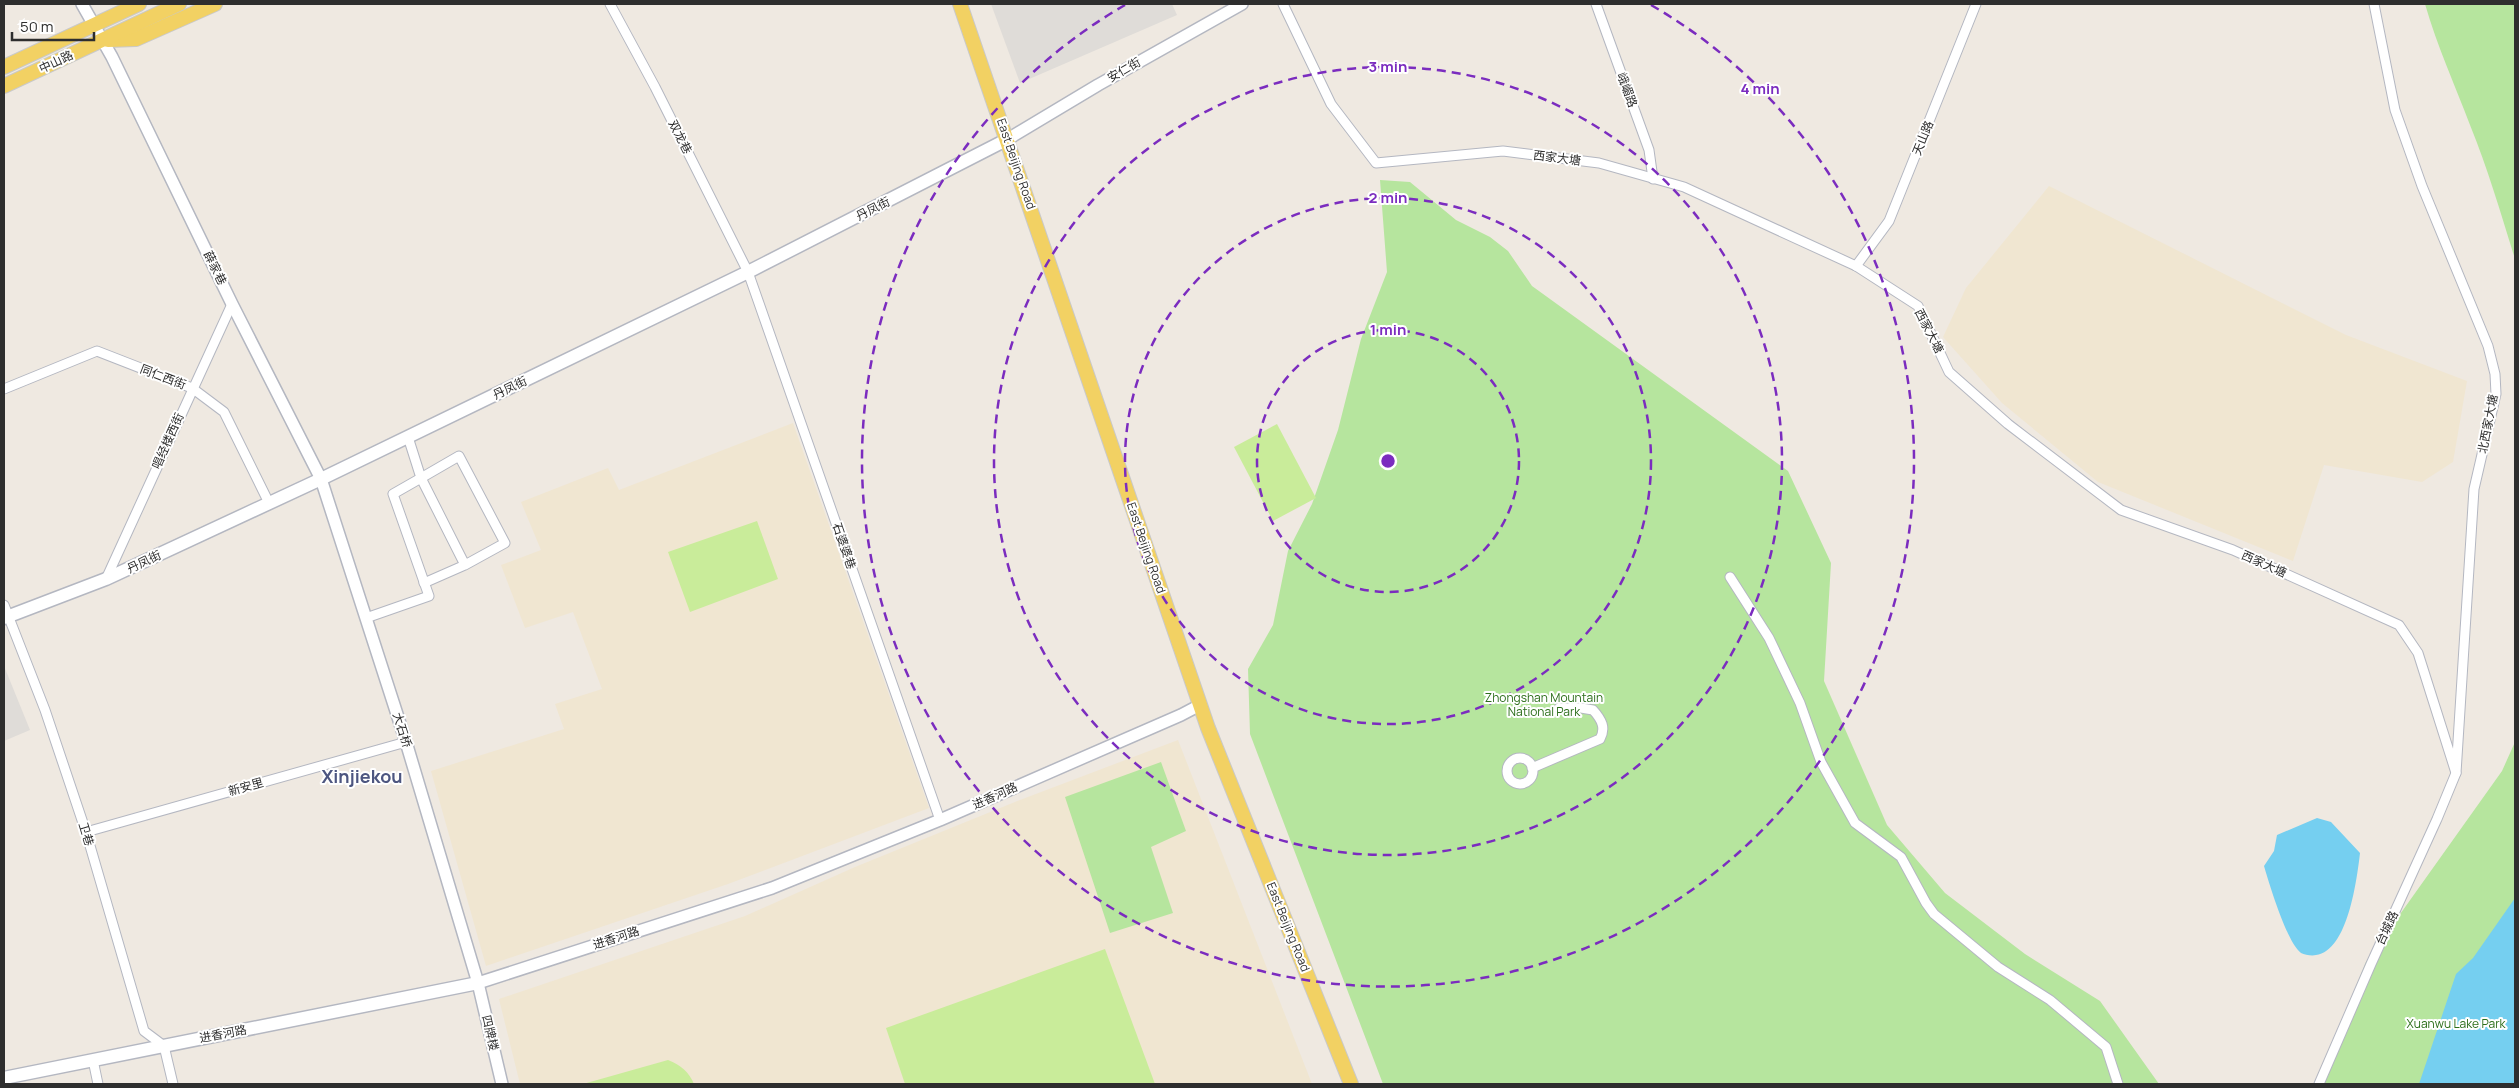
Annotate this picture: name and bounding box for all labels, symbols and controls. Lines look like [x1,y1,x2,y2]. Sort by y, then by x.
scale bar [12,10,95,42]
text: 50 m [20,16,54,37]
street label: 中山路 [36,46,76,77]
street label: 安仁街 [1104,53,1144,86]
text: 3 min [1369,56,1407,77]
street label: 峨嵋路 [1613,70,1642,110]
text: 4 min [1740,78,1780,99]
street label: East Beijing Road [993,116,1040,212]
street label: 双龙巷 [665,117,696,157]
street label: 天山路 [1908,118,1937,158]
street label: 西家大塘 [1532,146,1582,169]
text: 2 min [1368,187,1408,208]
street label: 丹凤街 [853,193,893,224]
street label: 薛家巷 [200,248,231,288]
street label: 西家大塘 [1911,306,1948,356]
text: 1 min [1370,319,1406,340]
street label: 同仁西街 [138,360,189,393]
street label: 丹凤街 [490,372,530,403]
street label: 北西家大塘 [2473,393,2502,455]
street label: 唱经楼西街 [148,410,188,472]
centre of rings [1379,452,1397,470]
street label: East Beijing Road [1123,500,1170,596]
street label: 石婆婆巷 [829,520,860,571]
street label: 丹凤街 [124,546,164,577]
street label: 西家大塘 [2239,546,2290,581]
park label: Zhongshan Mountain National Park [1485,689,1603,720]
street label: 大石桥 [389,710,416,750]
district label: Xinjiekou [321,764,403,788]
street label: 新安里 [226,773,266,800]
street label: 进香河路 [969,778,1020,813]
street label: 卫巷 [75,820,98,848]
street label: East Beijing Road [1263,880,1314,974]
street label: 台城路 [2371,908,2402,948]
street label: 进香河路 [590,922,641,953]
street label: 四牌楼 [478,1013,503,1052]
park label: Xuanwu Lake Park [2407,1015,2506,1032]
street label: 进香河路 [198,1021,248,1046]

